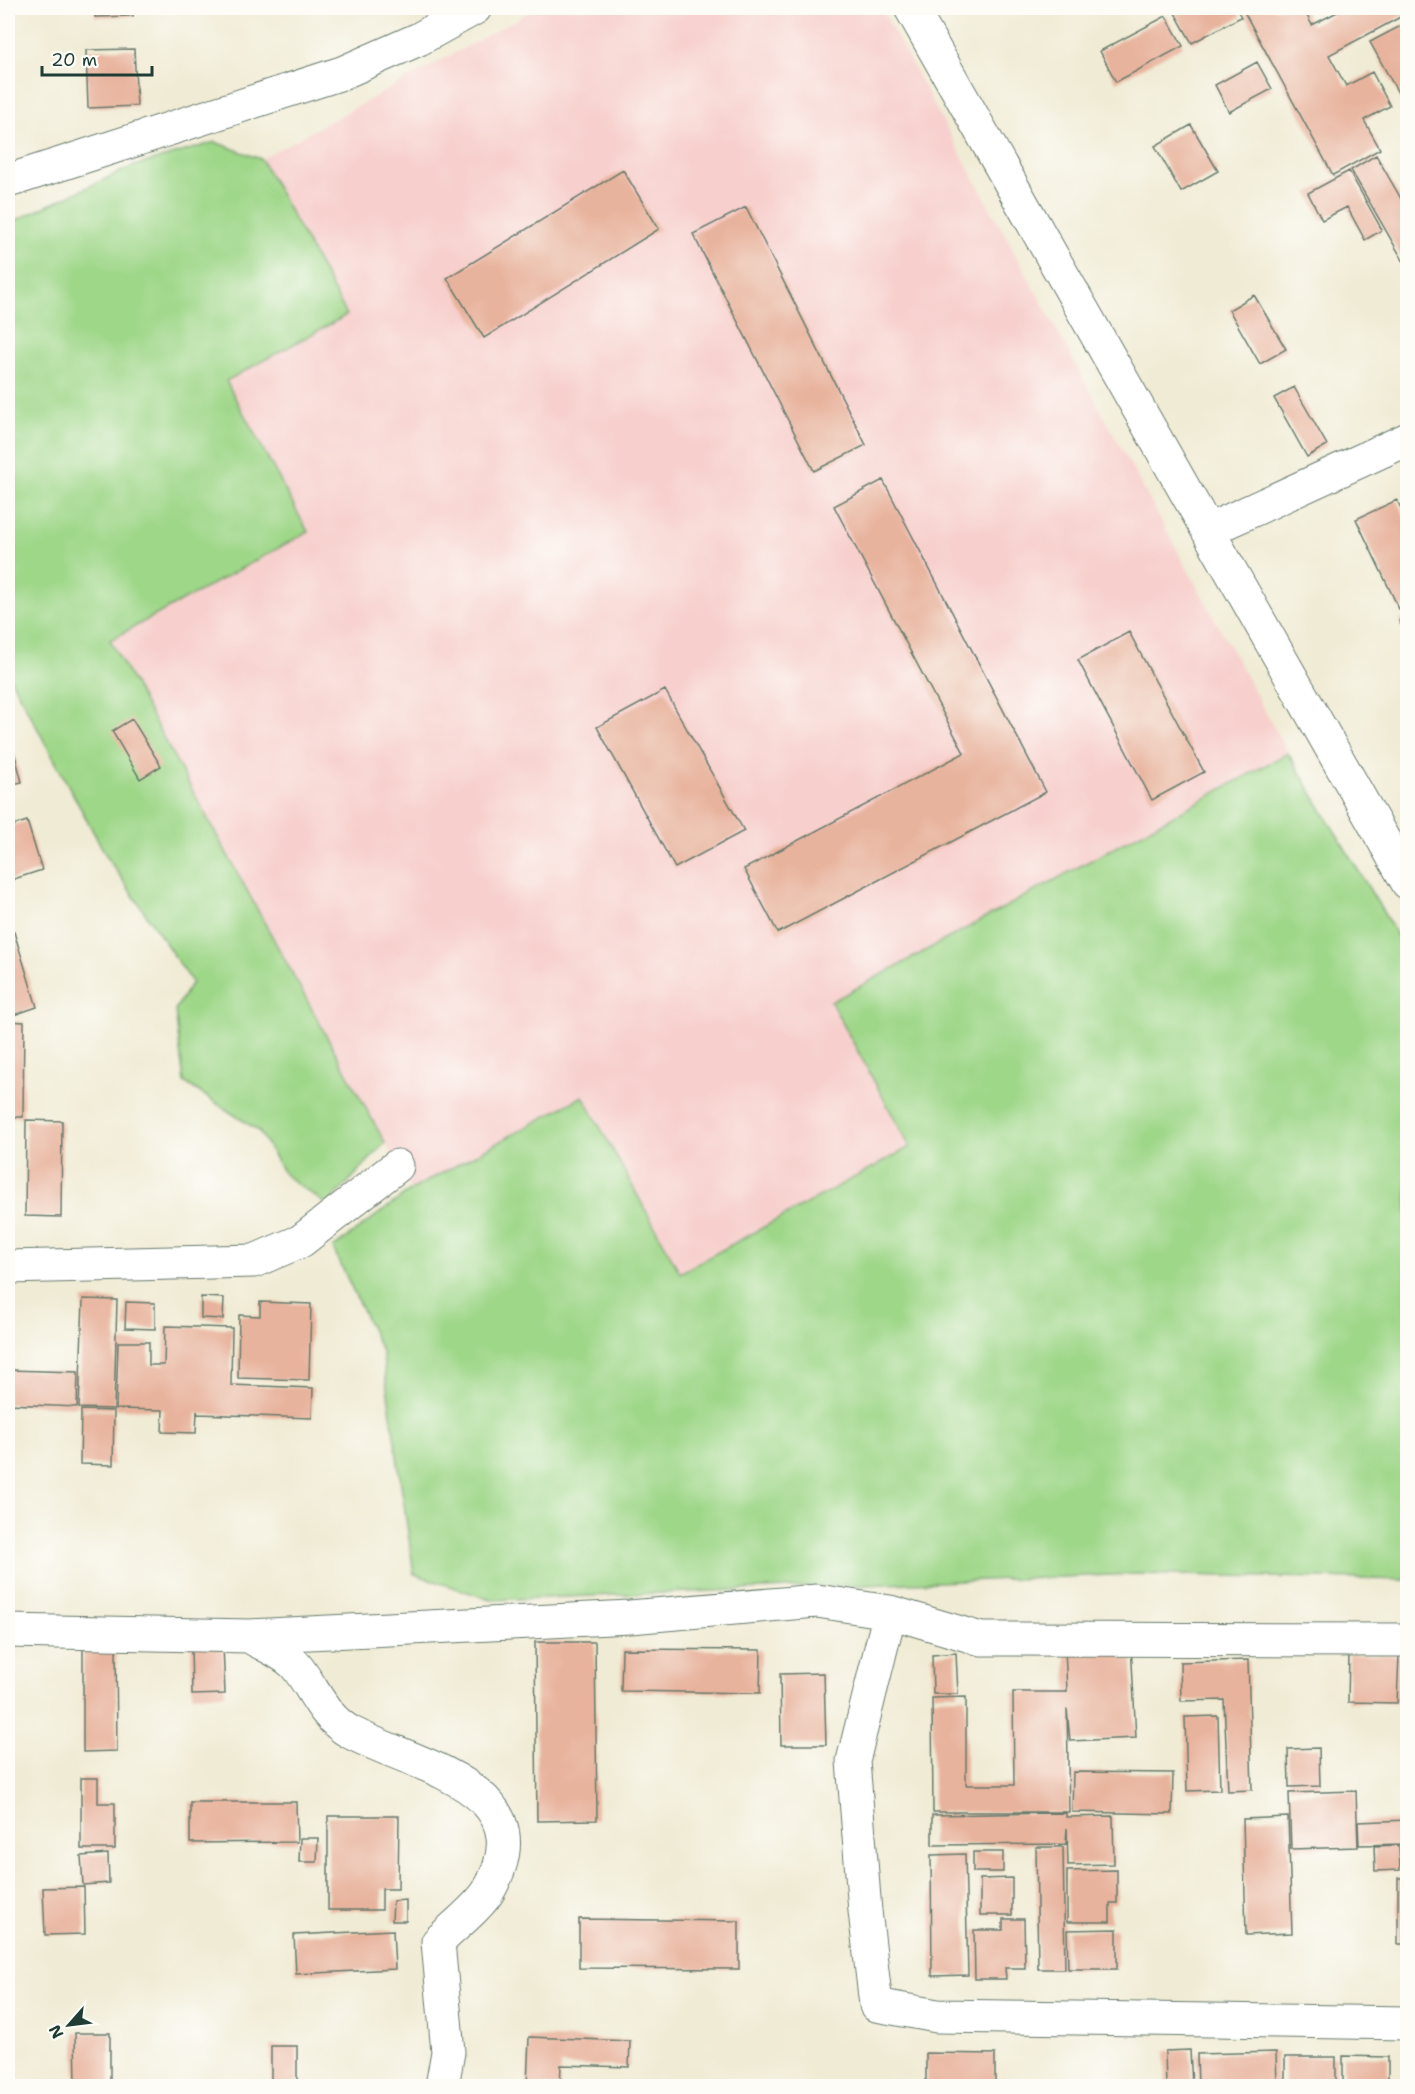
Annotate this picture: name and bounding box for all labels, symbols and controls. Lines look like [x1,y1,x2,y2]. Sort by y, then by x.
scale bar [42,39,152,77]
text: 20 m [51,48,97,72]
north arrow [39,1995,99,2055]
text: N [44,2021,68,2042]

